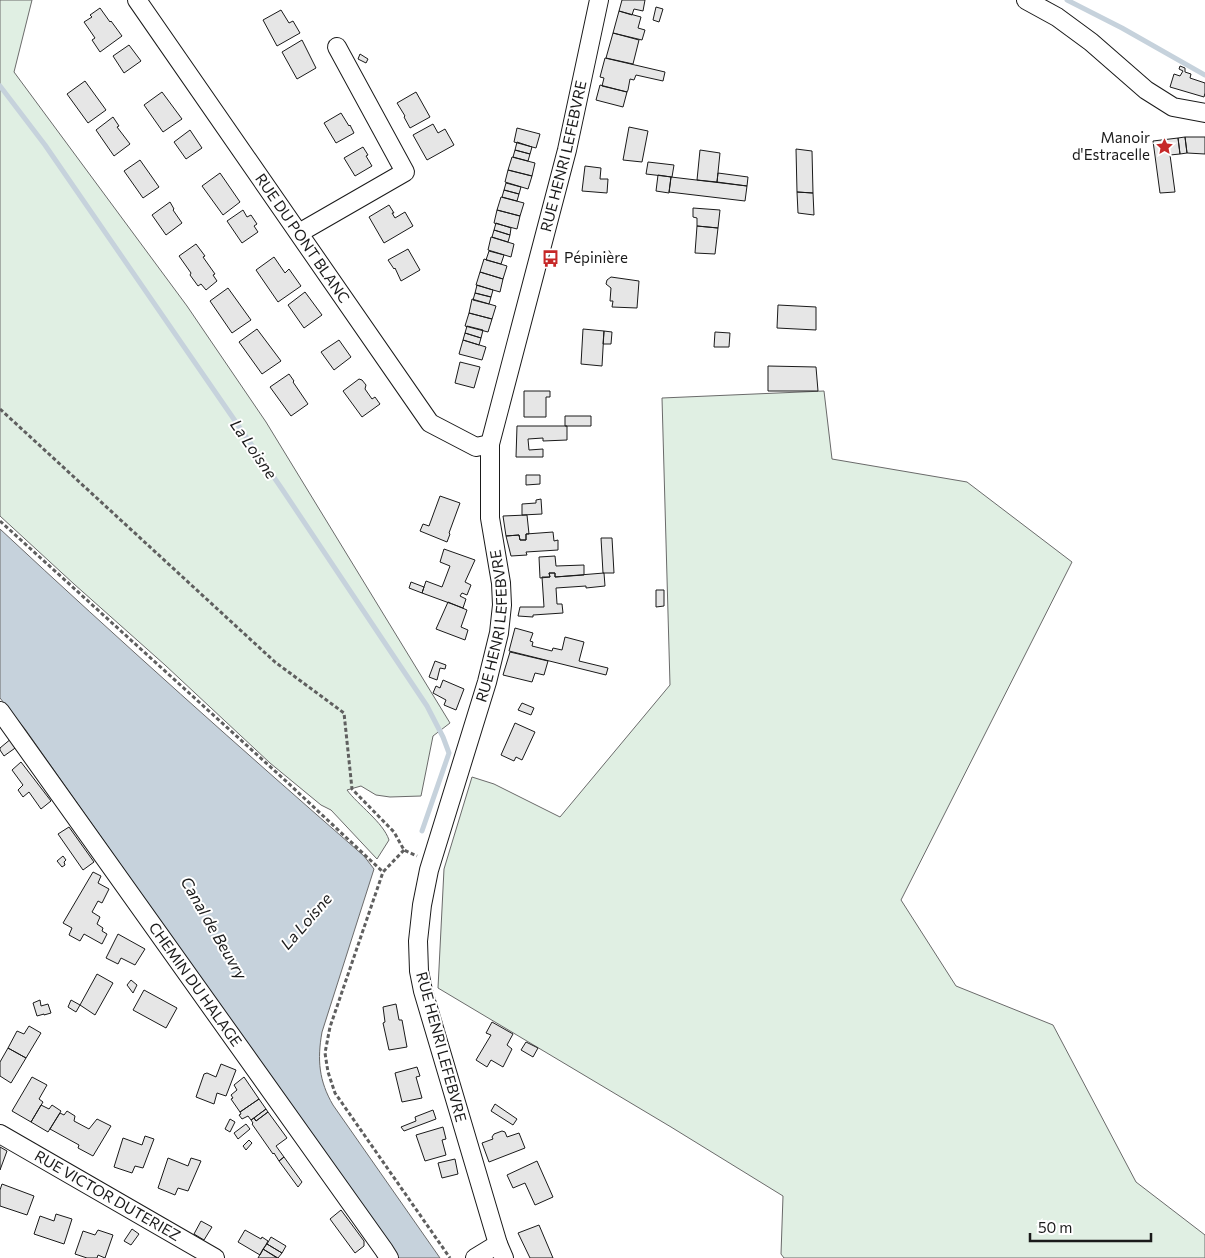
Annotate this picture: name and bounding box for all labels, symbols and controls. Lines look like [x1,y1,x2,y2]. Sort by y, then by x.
street label: RUE HENRI LEFEBVRE [536,79,590,233]
place label: Manoir d'Estracelle [1072,128,1150,163]
place icon: Manoir d'Estracelle [1154,137,1174,157]
street label: RUE DU PONT BLANC [252,170,354,306]
bus stop icon: Pépinière [540,248,560,268]
place label: Pépinière [564,248,628,266]
water label: La Loisne [227,415,282,483]
street label: RUE HENRI LEFEBVRE [471,548,510,704]
water label: Canal de Beuvry [177,873,252,983]
water label: La Loisne [276,888,336,953]
street label: CHEMIN DU HALAGE [145,919,246,1050]
street label: RUE HENRI LEFEBVRE [413,970,471,1124]
street label: RUE VICTOR DUTERIEZ [32,1146,184,1244]
scale bar [1030,1210,1151,1242]
text: 50 m [1038,1218,1072,1236]

